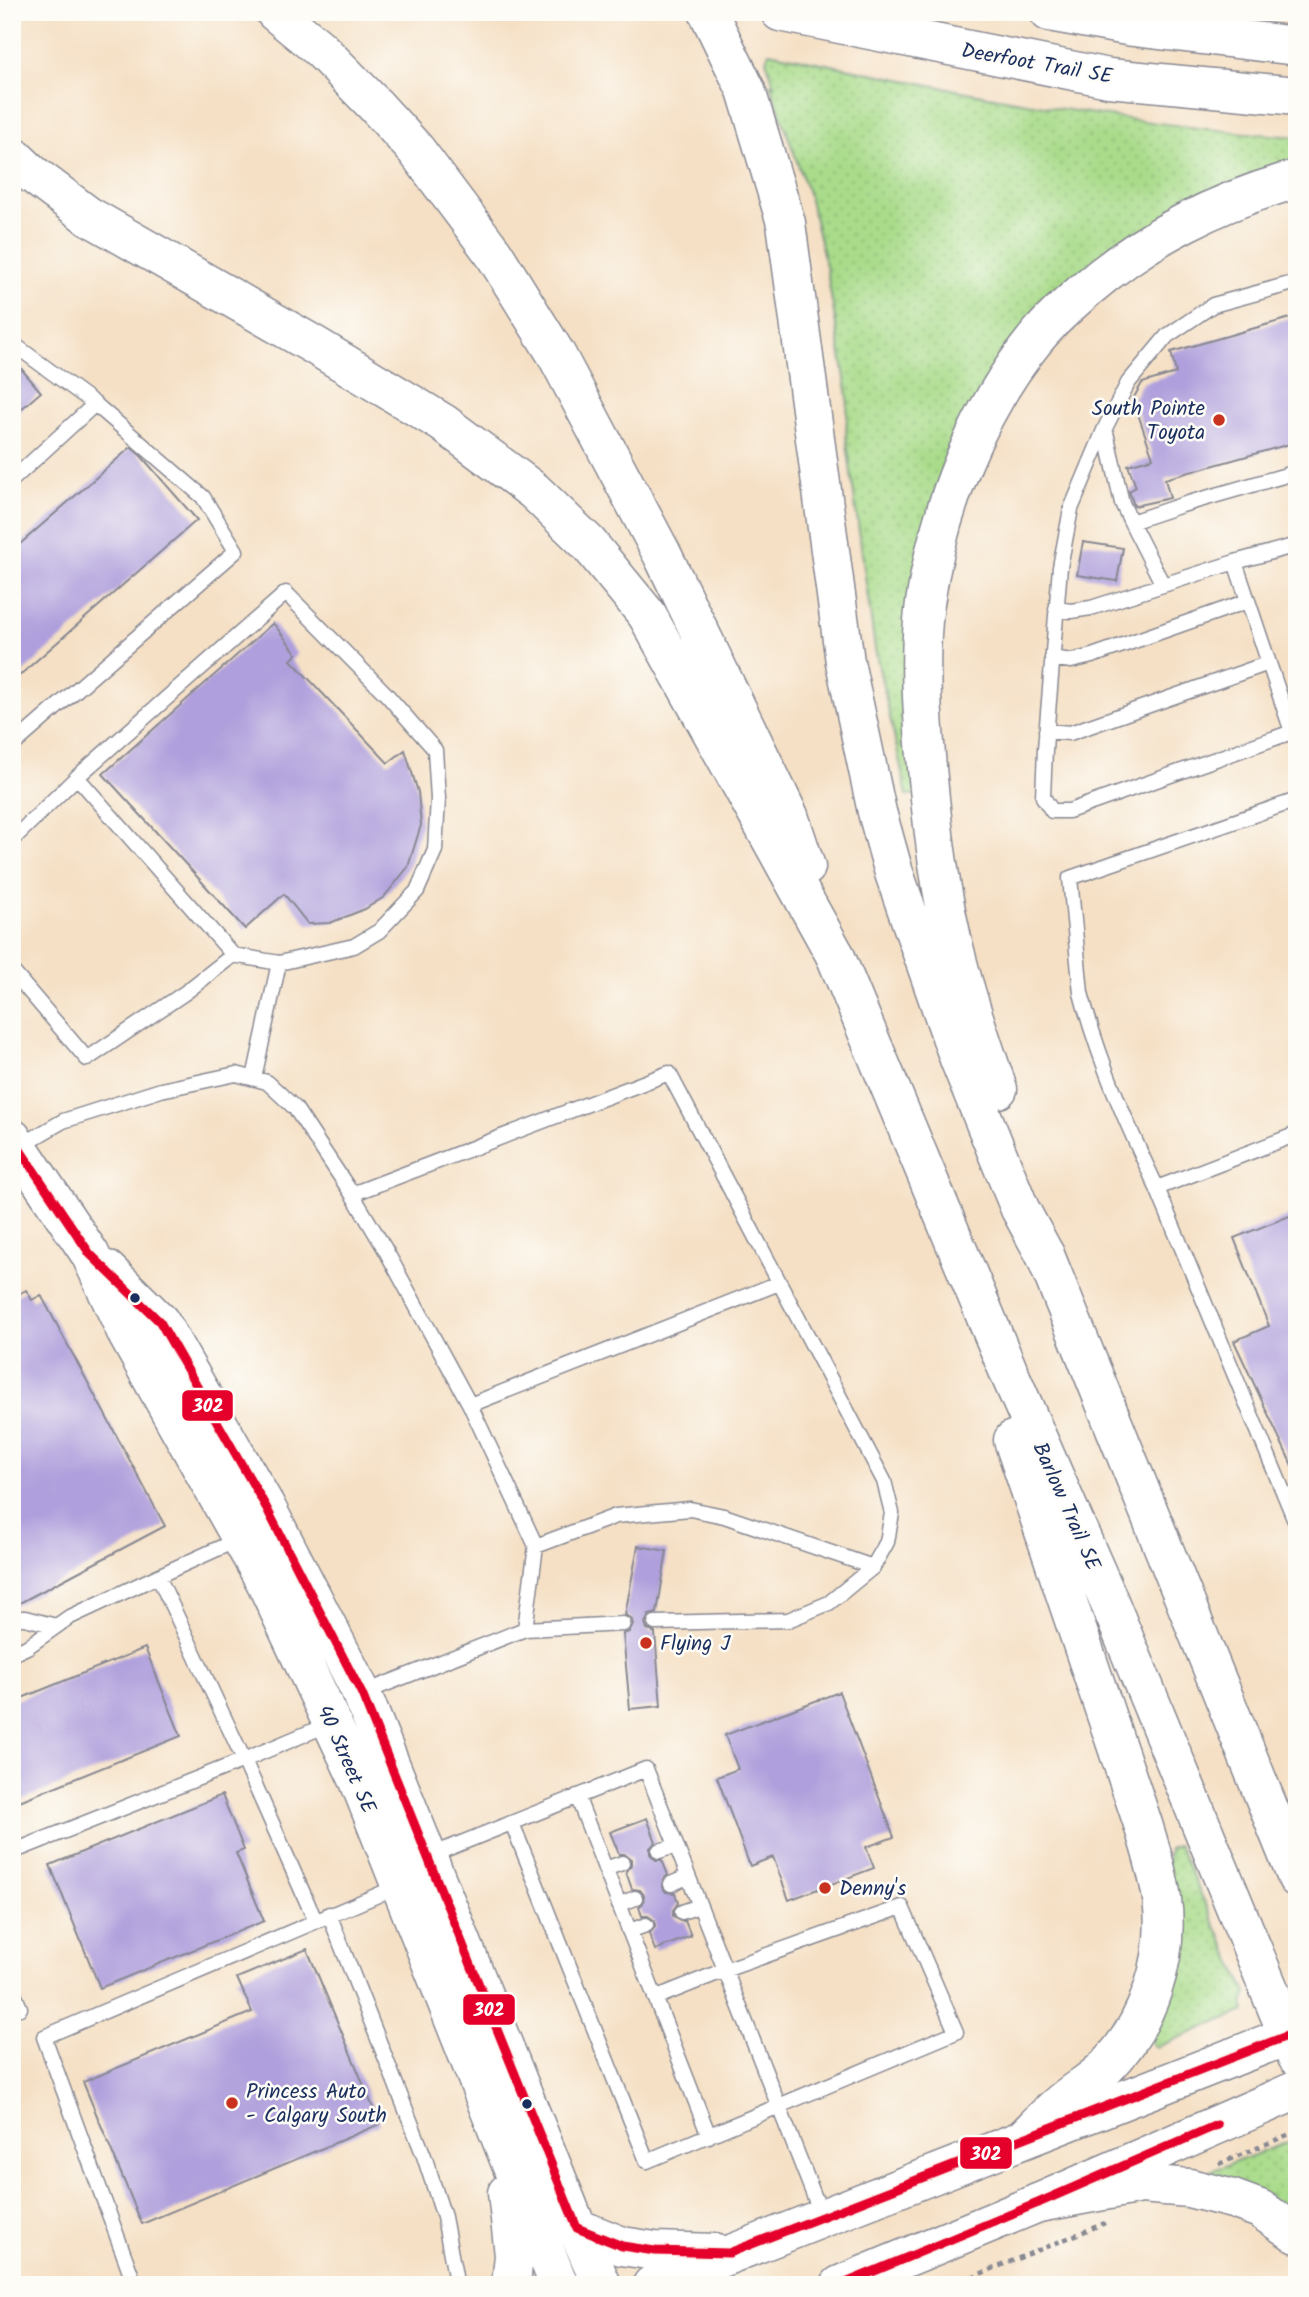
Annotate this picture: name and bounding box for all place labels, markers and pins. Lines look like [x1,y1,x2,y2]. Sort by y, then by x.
place label: South Pointe Toyota [1092,393,1206,450]
marker: South Pointe Toyota [1211,412,1227,428]
unlabelled marker [128,1291,142,1305]
place label: Flying J [660,1628,732,1661]
marker: Flying J [638,1635,654,1651]
place label: Denny's [839,1873,906,1906]
marker: Denny's [817,1880,833,1896]
place label: Princess Auto - Calgary South [246,2076,387,2133]
marker: Princess Auto - Calgary South [224,2095,240,2111]
unlabelled marker [520,2097,534,2111]

